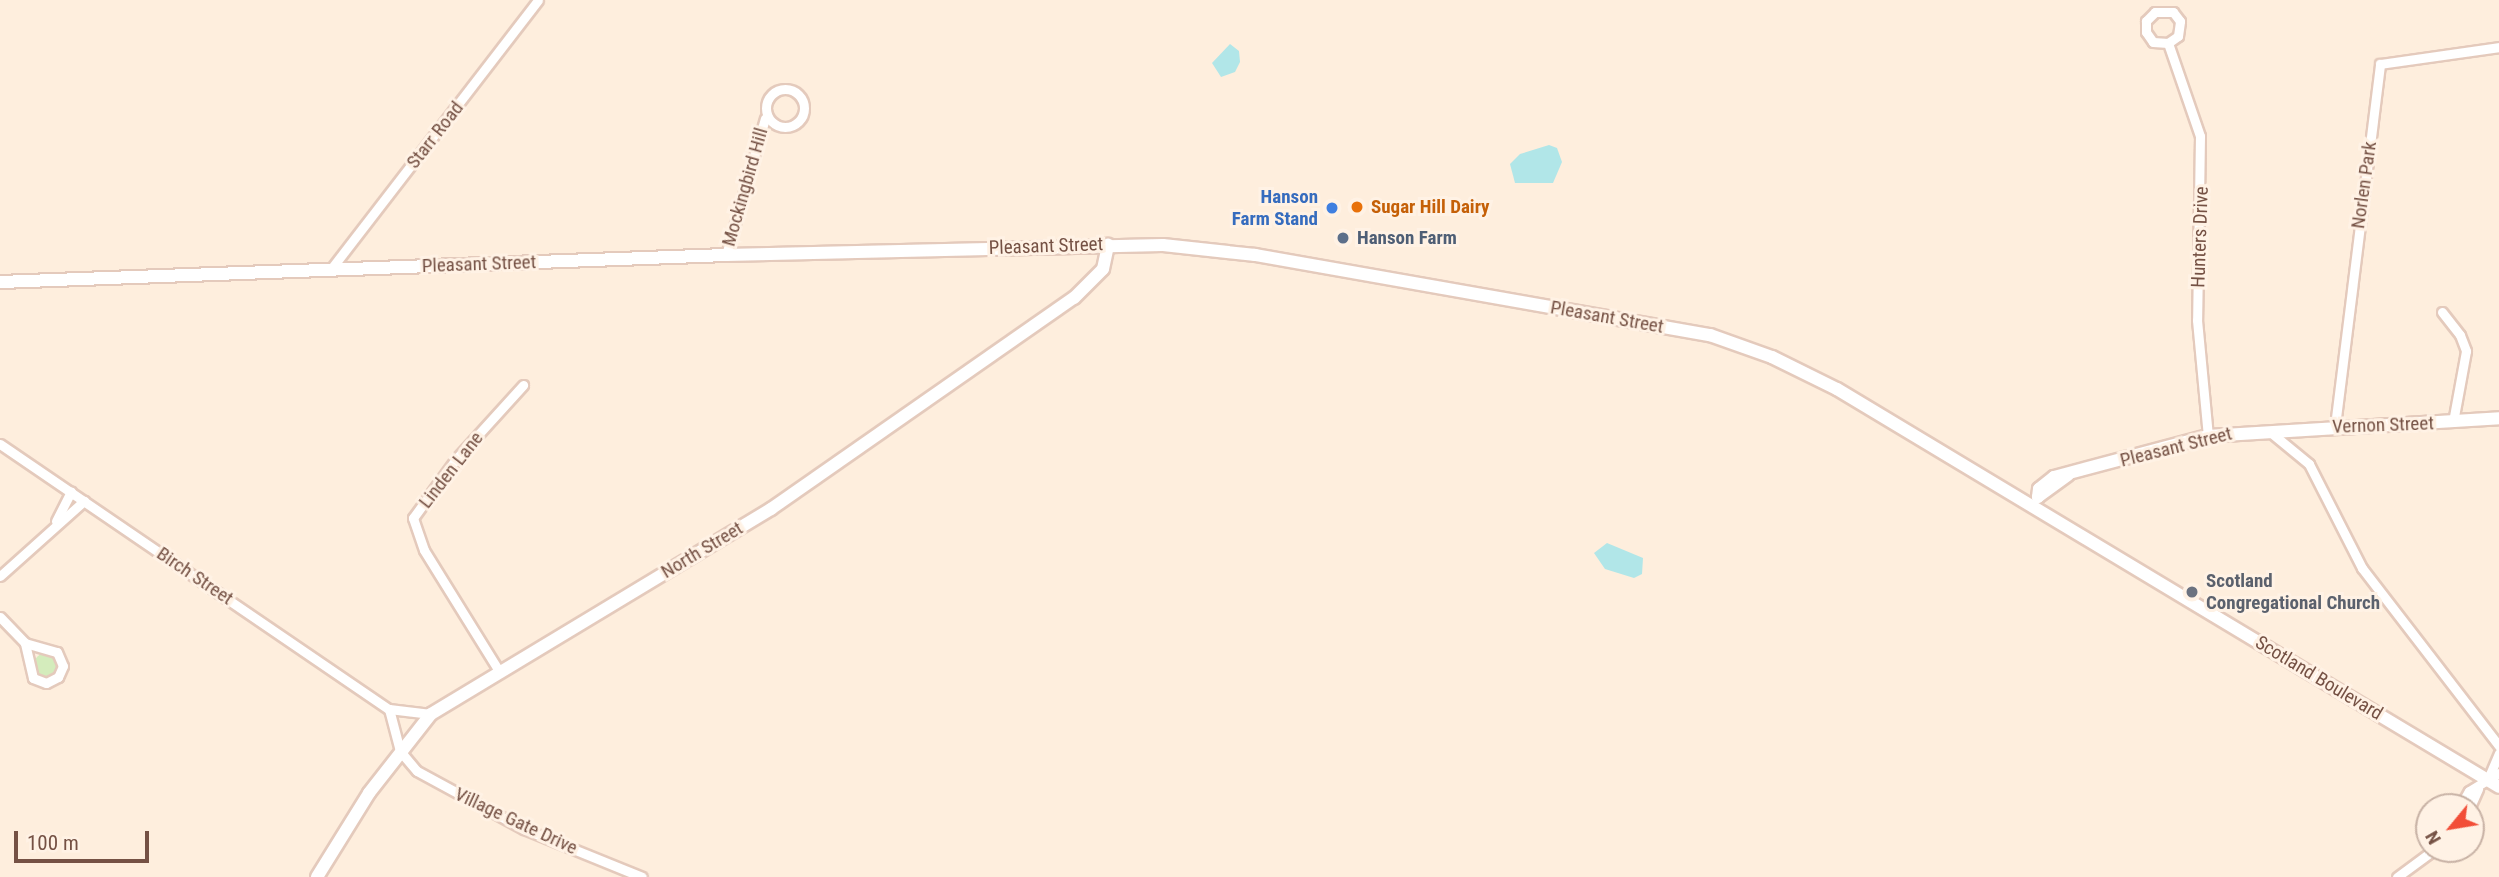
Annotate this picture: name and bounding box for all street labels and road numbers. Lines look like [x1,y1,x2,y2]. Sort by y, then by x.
street label: Starr Road [402,97,468,173]
street label: Mockingbird Hill [717,125,773,249]
street label: Norlen Park [2347,140,2381,230]
street label: Hunters Drive [2187,186,2213,288]
street label: Pleasant Street [988,233,1104,259]
street label: Pleasant Street [421,251,537,277]
street label: Pleasant Street [1549,296,1665,338]
street label: Vernon Street [2332,412,2434,438]
street label: Pleasant Street [2118,422,2234,472]
street label: Linden Lane [414,427,488,513]
street label: North Street [657,517,747,583]
street label: Birch Street [152,542,238,610]
street label: Scotland Boulevard [2251,631,2387,725]
street label: Village Gate Drive [451,783,581,859]

